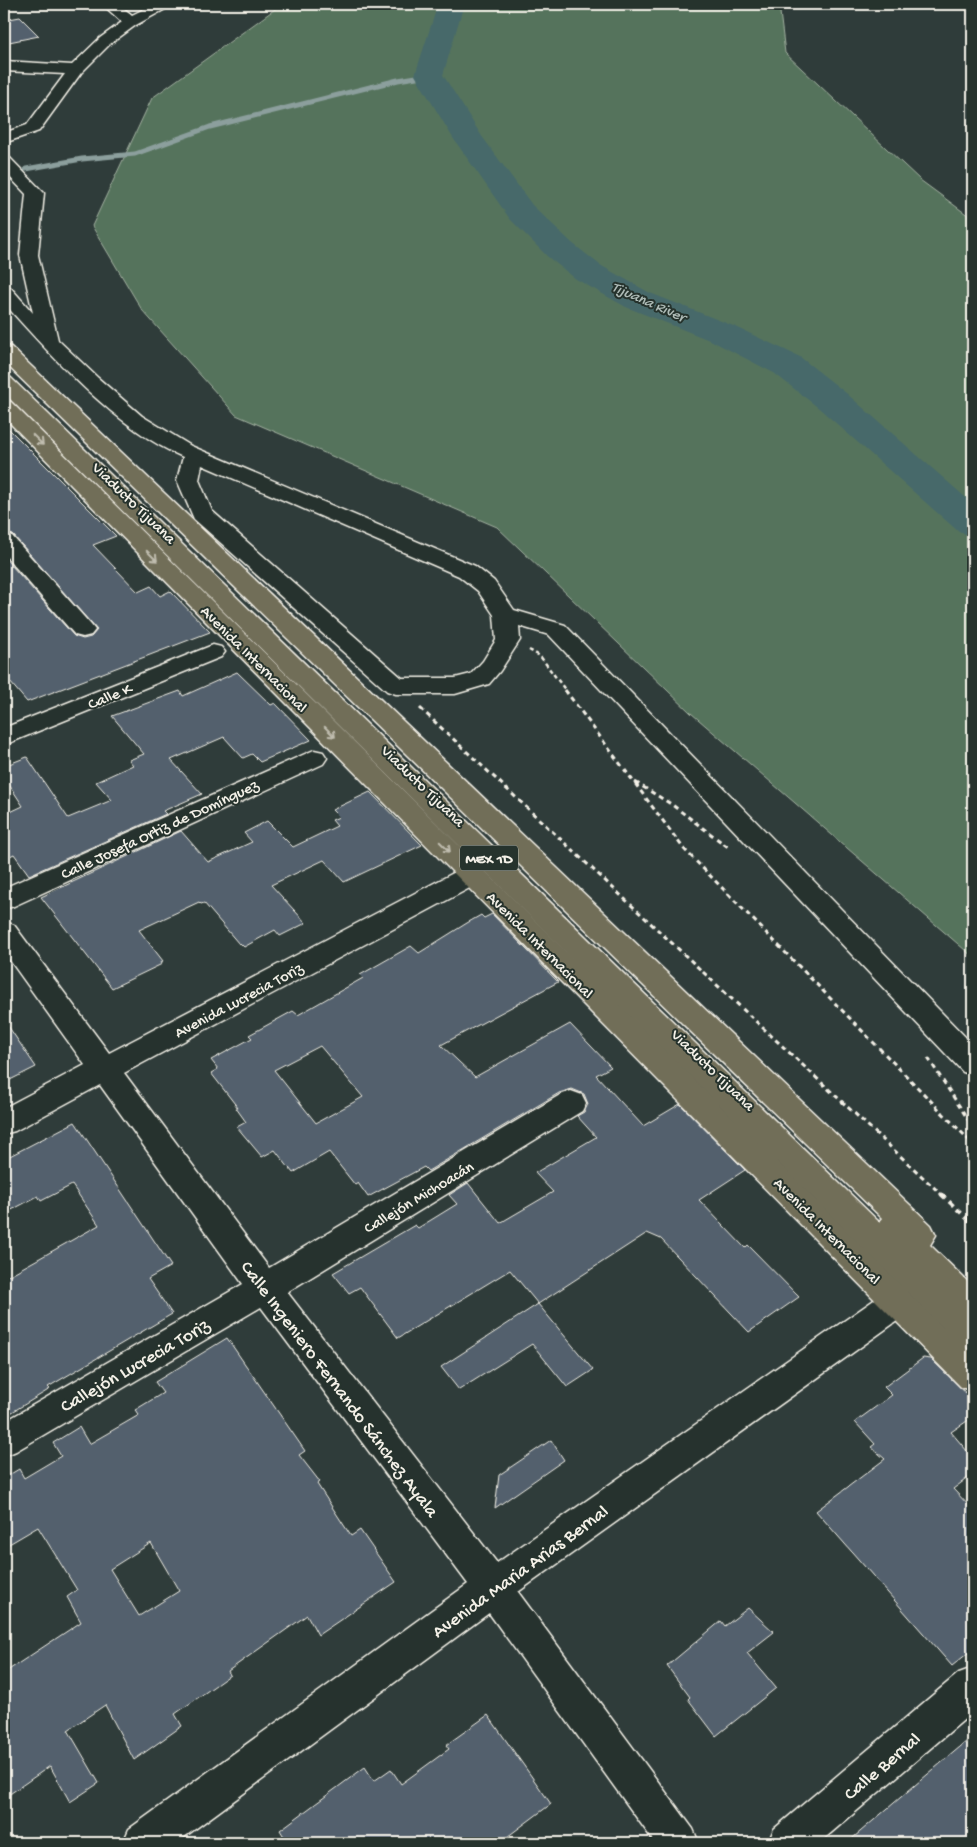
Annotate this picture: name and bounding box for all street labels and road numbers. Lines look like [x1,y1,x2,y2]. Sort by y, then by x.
street label: Viaducto Tijuana [86,459,179,550]
street label: Avenida Internacional [195,603,310,718]
street label: Calle K [86,680,137,716]
street label: Viaducto Tijuana [375,742,468,833]
street label: Calle Josefa Ortiz de Domínguez [59,777,263,885]
road number: MEX 1D [460,846,518,870]
street label: Avenida Internacional [481,889,596,1004]
street label: Avenida Lucrecia Toriz [172,960,308,1044]
street label: Viaducto Tijuana [665,1026,758,1117]
street label: Callejón Michoacán [361,1158,479,1239]
street label: Avenida Internacional [768,1175,883,1290]
street label: Calle Ingeniero Fernando Sánchez Ayala [234,1257,443,1524]
street label: Callejón Lucrecia Toriz [57,1315,215,1419]
street label: Avenida Maria Arias Bernal [428,1501,614,1645]
street label: Calle Bernal [840,1729,926,1807]

